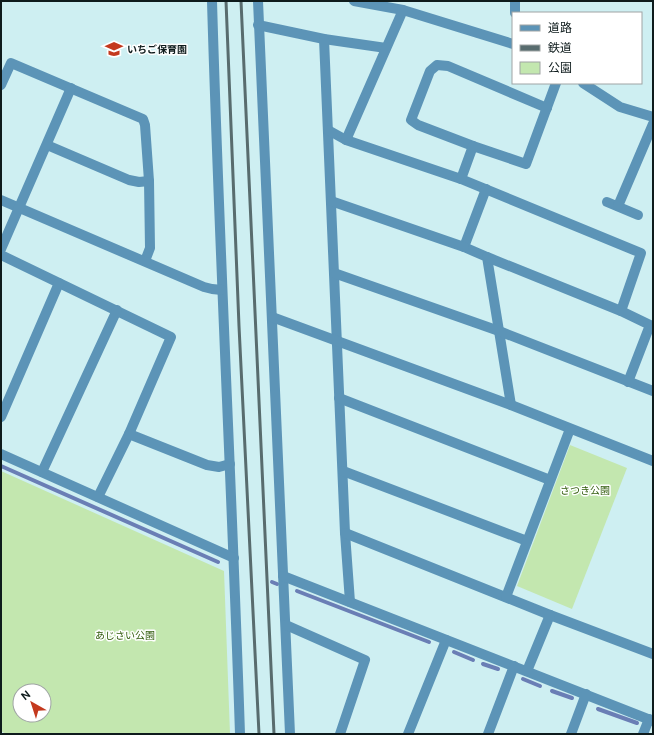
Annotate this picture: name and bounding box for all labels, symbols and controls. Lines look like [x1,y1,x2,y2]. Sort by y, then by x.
legend [512,12,642,84]
text: 道路 [548,20,572,36]
school or university icon: いちご保育園 [104,39,124,59]
text: 鉄道 [548,40,572,56]
place label: いちご保育園 [127,43,187,56]
text: 公園 [548,60,572,76]
park label: さつき公園 [560,484,610,497]
park label: あじさい公園 [95,629,155,642]
north arrow [12,683,52,723]
text: N [18,687,33,703]

